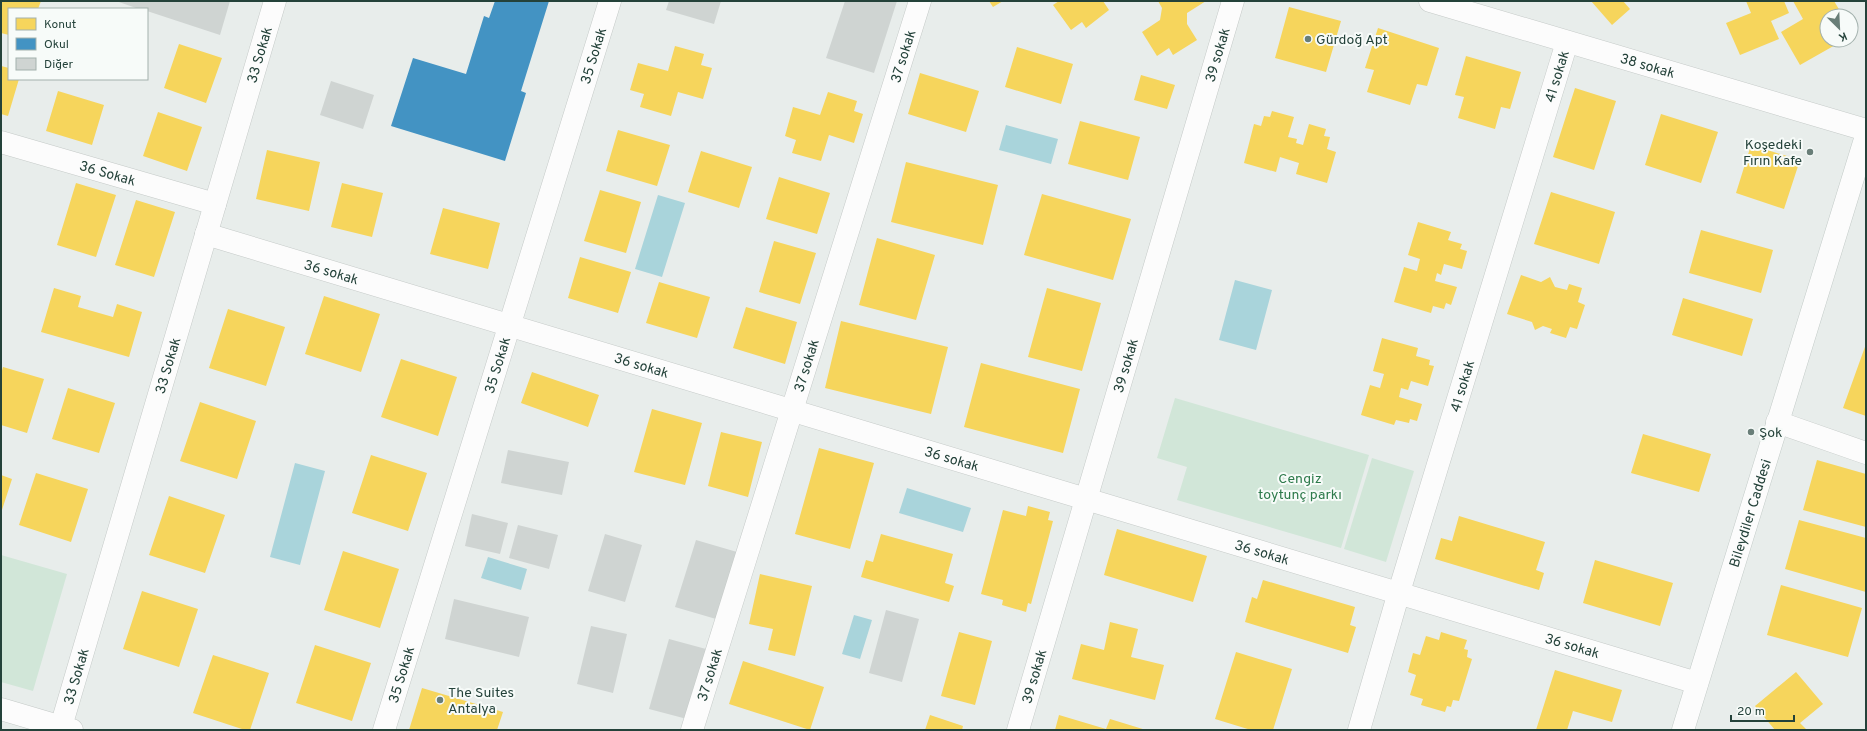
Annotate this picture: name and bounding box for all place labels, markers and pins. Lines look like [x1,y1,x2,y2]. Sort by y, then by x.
place label: Gürdoğ Apt [1316,32,1388,49]
marker: Gürdoğ Apt [1303,34,1313,44]
place label: Koşedeki Fırın Kafe [1743,137,1802,170]
marker: Koşedeki Fırın Kafe [1805,147,1815,157]
place label: Şok [1759,425,1782,442]
marker: Şok [1746,427,1756,437]
place label: The Suites Antalya [448,685,514,718]
marker: The Suites Antalya [435,695,445,705]

